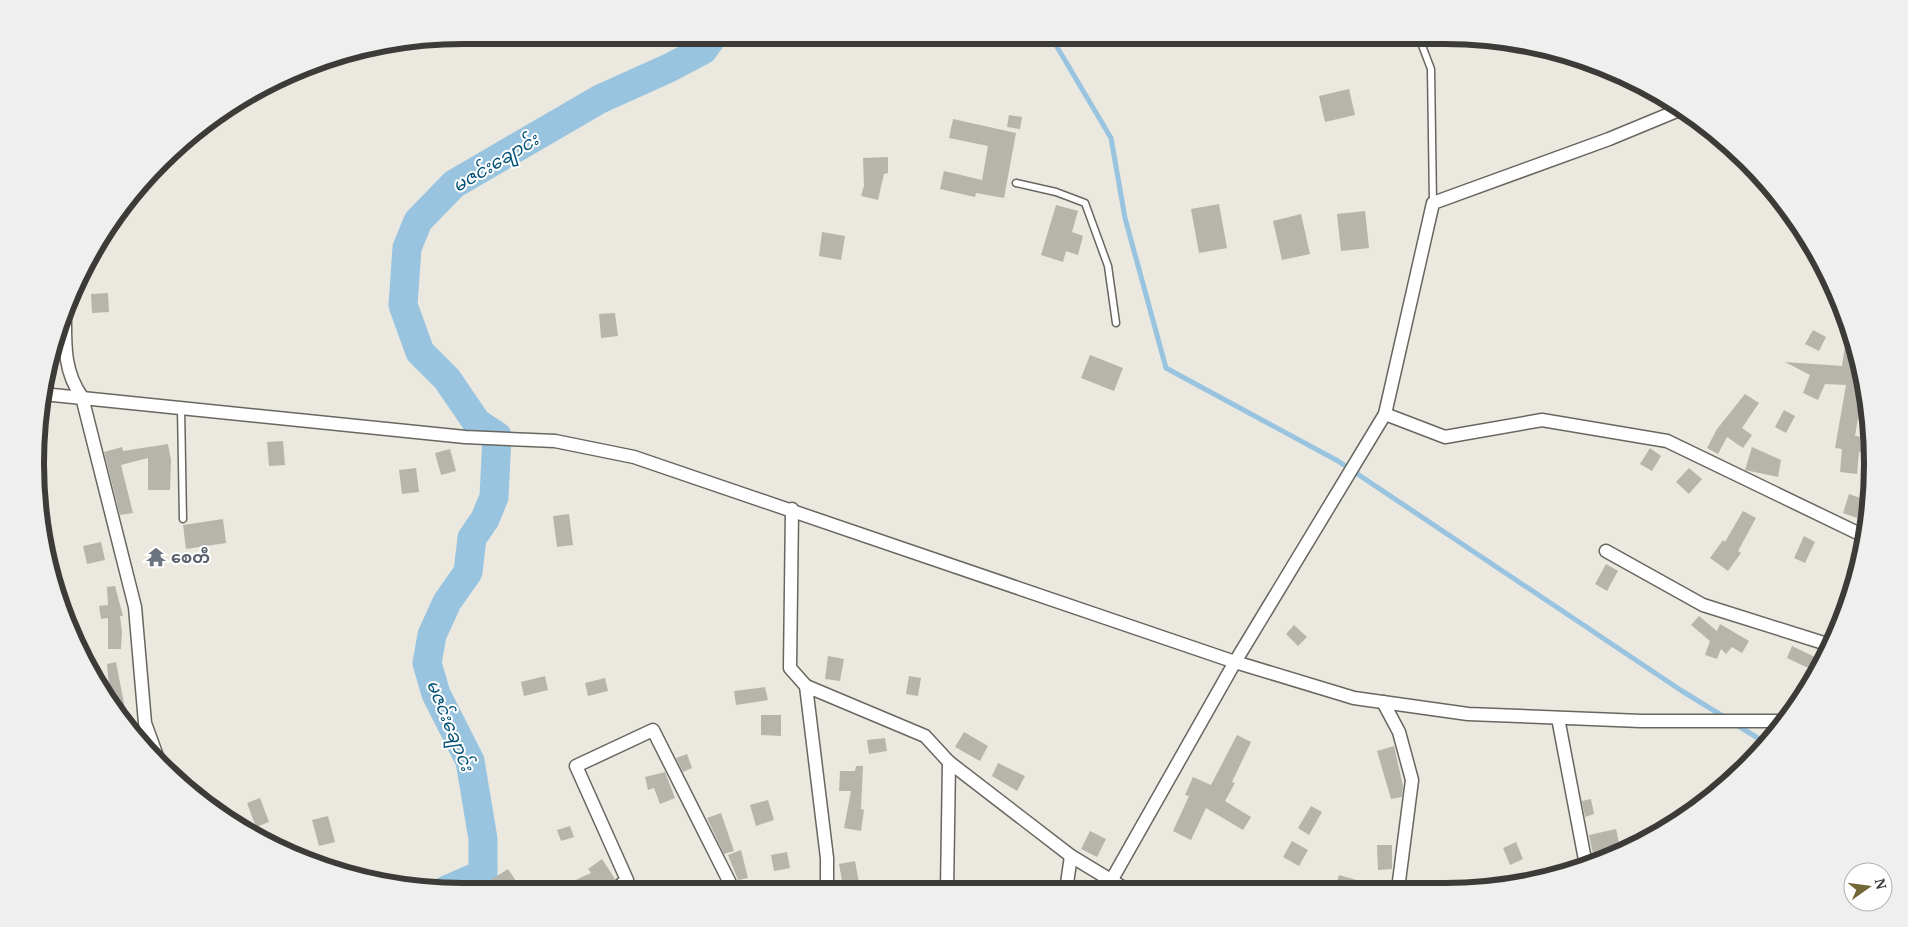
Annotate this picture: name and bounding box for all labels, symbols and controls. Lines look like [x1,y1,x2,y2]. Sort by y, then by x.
water label: မဇင်းချောင်း [447,126,546,201]
temple icon: စေတီ [145,546,167,568]
place label: စေတီ [171,546,210,568]
water label: မဇင်းချောင်း [418,676,481,777]
north arrow [1843,862,1893,912]
text: N [1871,876,1892,892]

